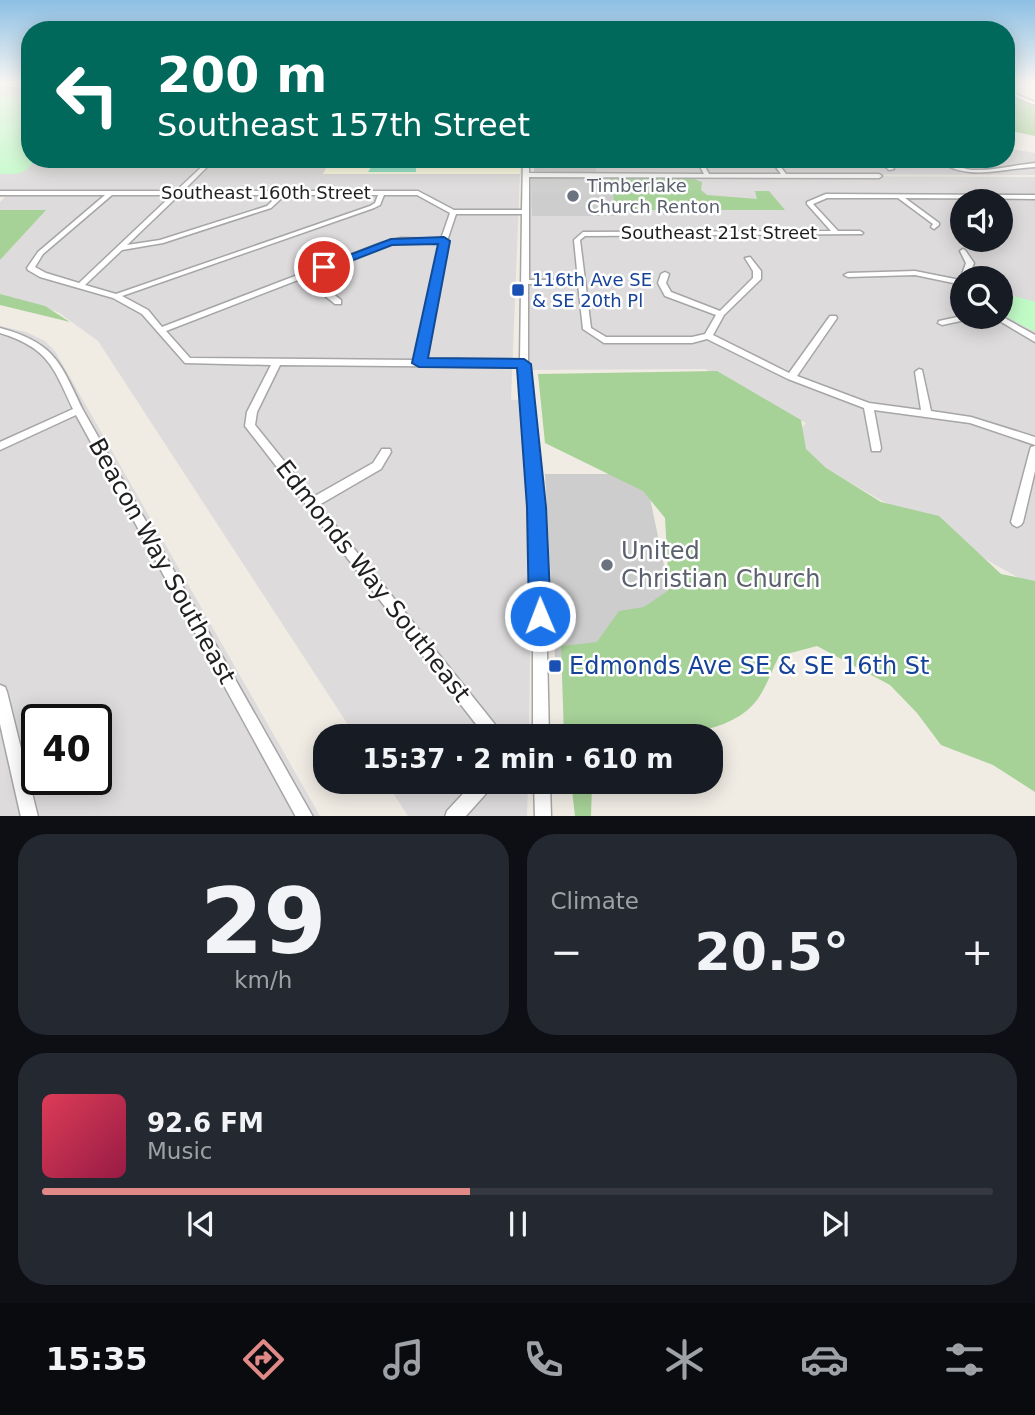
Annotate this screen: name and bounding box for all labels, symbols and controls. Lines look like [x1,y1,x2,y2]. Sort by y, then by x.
text: 200 m [157,47,327,104]
icon: left [42,49,133,140]
text: Southeast 157th Street [157,106,530,144]
place label: Timberlake Church Renton [586,175,720,217]
street label: Southeast 160th Street [161,182,371,203]
marker: Timberlake Church Renton [565,188,581,204]
map controls [950,189,1013,329]
button: sound [950,189,1013,252]
street label: Southeast 21st Street [621,222,817,243]
pin [294,237,354,297]
icon: arrive [305,248,343,286]
button: search [950,266,1013,329]
place label: 116th Ave SE & SE 20th Pl [532,269,652,311]
marker: 116th Ave SE & SE 20th Pl [510,282,526,298]
street label: Beacon Way Southeast [83,433,241,689]
street label: Edmonds Way Southeast [270,455,476,707]
place label: United Christian Church [621,537,821,593]
marker: United Christian Church [599,557,615,573]
position arrow [503,579,577,653]
place label: Edmonds Ave SE & SE 16th St [569,652,929,680]
marker: Edmonds Ave SE & SE 16th St [547,658,563,674]
speed limit sign: 40 [21,704,112,795]
text: 15:37 · 2 min · 610 m [363,744,673,774]
text: 29 [200,869,327,974]
text: Climate [551,888,639,914]
text: 20.5° [695,922,849,982]
text: − [551,930,582,974]
text: + [961,930,993,974]
text: km/h [234,967,292,993]
text: 92.6 FM [147,1108,264,1138]
text: Music [147,1138,212,1164]
icon: previous [182,1205,220,1243]
icon: pause [499,1205,537,1243]
icon: next [816,1205,854,1243]
icon: directions [239,1335,288,1384]
icon: music [379,1335,428,1384]
icon: phone [519,1335,568,1384]
icon: climate [660,1335,709,1384]
icon: car [800,1335,849,1384]
icon: filters [940,1335,989,1384]
text: 15:35 [46,1340,148,1378]

